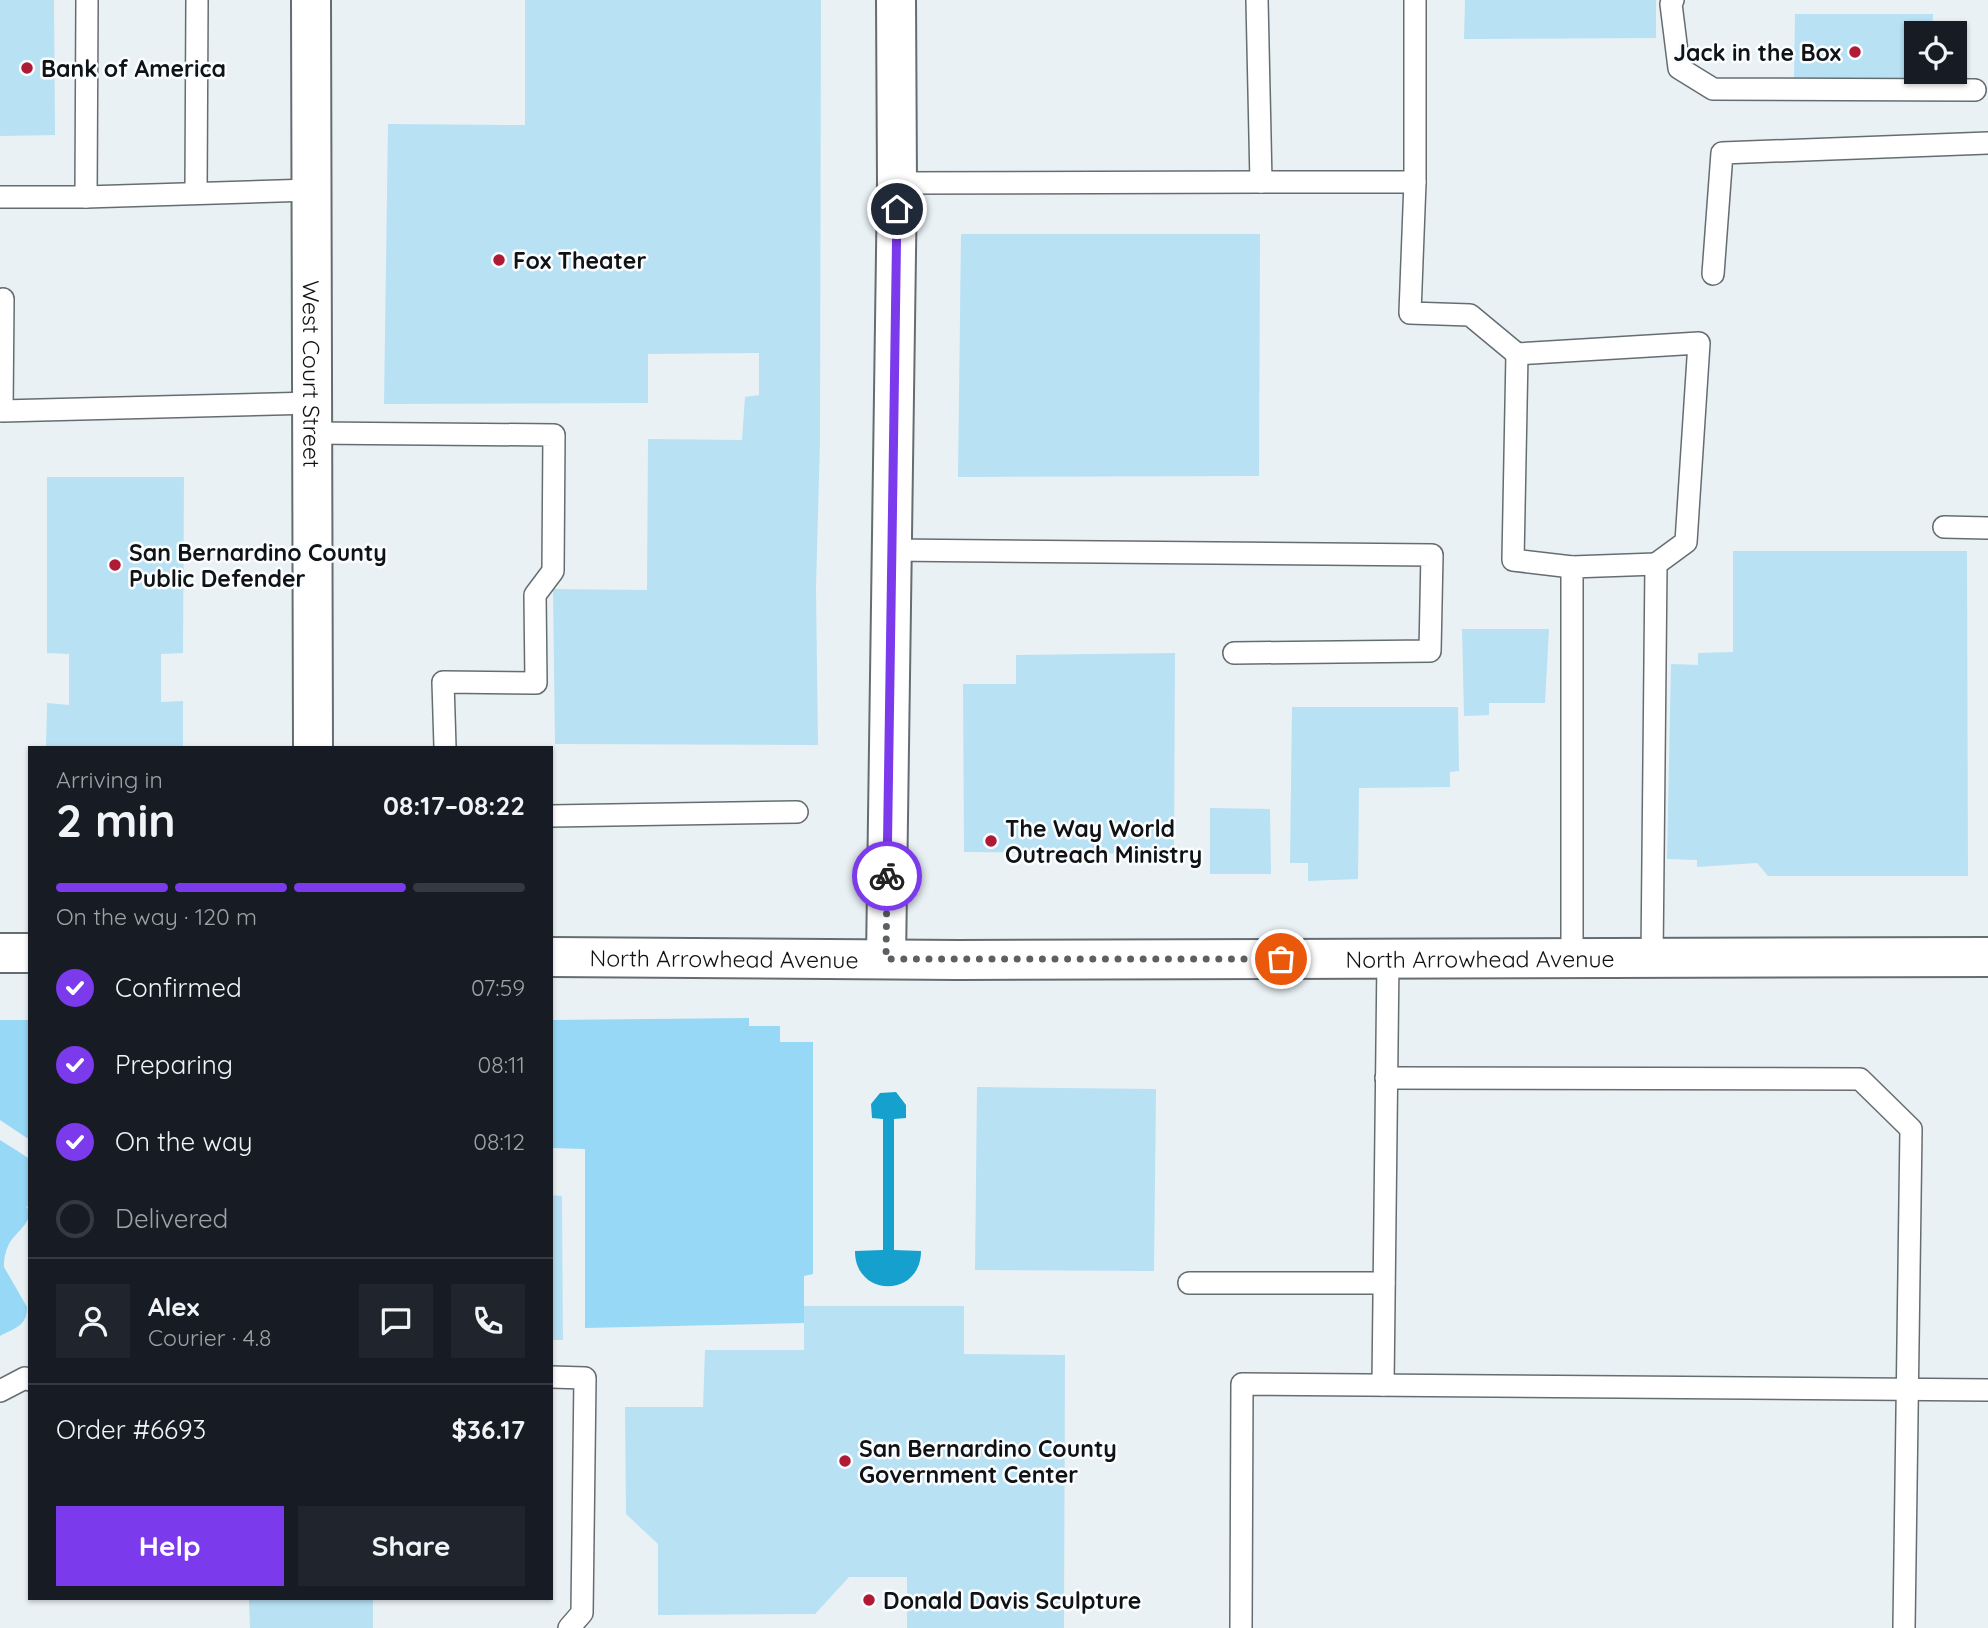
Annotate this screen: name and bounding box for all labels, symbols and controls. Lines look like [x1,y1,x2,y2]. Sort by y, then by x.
map controls [1904,21,1967,84]
button: locate [1904,21,1967,84]
place label: Jack in the Box [1673,38,1841,67]
marker: Jack in the Box [1847,44,1863,60]
place label: Bank of America [41,54,226,83]
marker: Bank of America [19,60,35,76]
pin [867,179,927,239]
icon: home [878,190,916,228]
place label: Fox Theater [513,246,646,275]
marker: Fox Theater [491,252,507,268]
street label: West Court Street [297,280,327,468]
place label: San Bernardino County Public Defender [129,538,387,593]
marker: San Bernardino County Public Defender [107,557,123,573]
text: Arriving in [56,765,163,794]
text: 08:17–08:22 [383,789,525,822]
text: 2 min [56,791,176,849]
place label: The Way World Outreach Ministry [1005,814,1202,869]
marker: The Way World Outreach Ministry [983,833,999,849]
courier [852,841,922,911]
icon: bike [868,857,906,895]
text: On the way · 120 m [56,902,257,931]
pin [1251,929,1311,989]
icon: bag [1262,940,1300,978]
street label: North Arrowhead Avenue [589,943,859,974]
street label: North Arrowhead Avenue [1345,944,1615,973]
icon: check [56,969,94,1007]
text: Confirmed [115,971,242,1004]
text: 07:59 [471,973,525,1002]
icon: check [56,1046,94,1084]
text: Preparing [115,1048,233,1081]
text: 08:11 [478,1050,525,1079]
icon: check [56,1123,94,1161]
text: On the way [115,1125,253,1158]
text: 08:12 [473,1127,525,1156]
text: Delivered [115,1202,228,1235]
button: person [56,1284,130,1358]
button: chat [359,1284,433,1358]
button: phone [451,1284,525,1358]
text: Alex [148,1290,199,1323]
text: Courier · 4.8 [148,1323,271,1352]
text: Order #6693 [56,1413,206,1446]
text: $36.17 [452,1413,525,1446]
place label: San Bernardino County Government Center [859,1434,1117,1489]
marker: San Bernardino County Government Center [837,1453,853,1469]
button: Help [56,1506,284,1586]
button: Share [298,1506,525,1586]
place label: Donald Davis Sculpture [883,1586,1141,1615]
marker: Donald Davis Sculpture [861,1592,877,1608]

